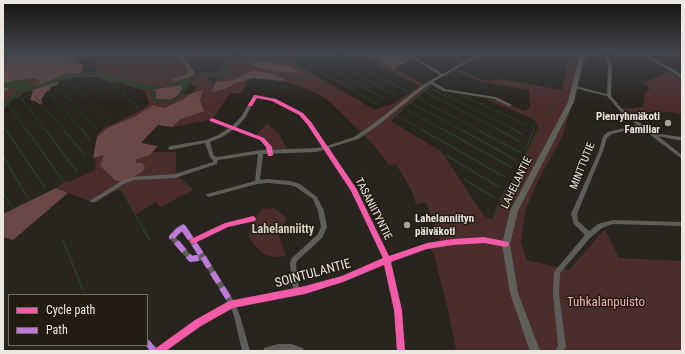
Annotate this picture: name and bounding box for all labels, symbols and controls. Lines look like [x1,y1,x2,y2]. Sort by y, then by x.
place label: Pienryhmäkoti Familiar [596,110,660,136]
marker: Pienryhmäkoti Familiar [663,118,673,128]
street label: MINTTUTIE [568,141,598,191]
street label: LAHELANTIE [499,155,535,211]
street label: TASANIITYNTIE [352,176,394,242]
place label: Lahelanniityn päiväkoti [415,212,474,238]
marker: Lahelanniityn päiväkoti [402,220,412,230]
district label: Lahelanniitty [252,223,314,237]
street label: SOINTULANTIE [273,256,353,292]
legend [8,294,148,346]
park label: Tuhkalanpuisto [567,295,645,311]
text: Cycle path [46,303,95,317]
text: Path [46,323,68,337]

